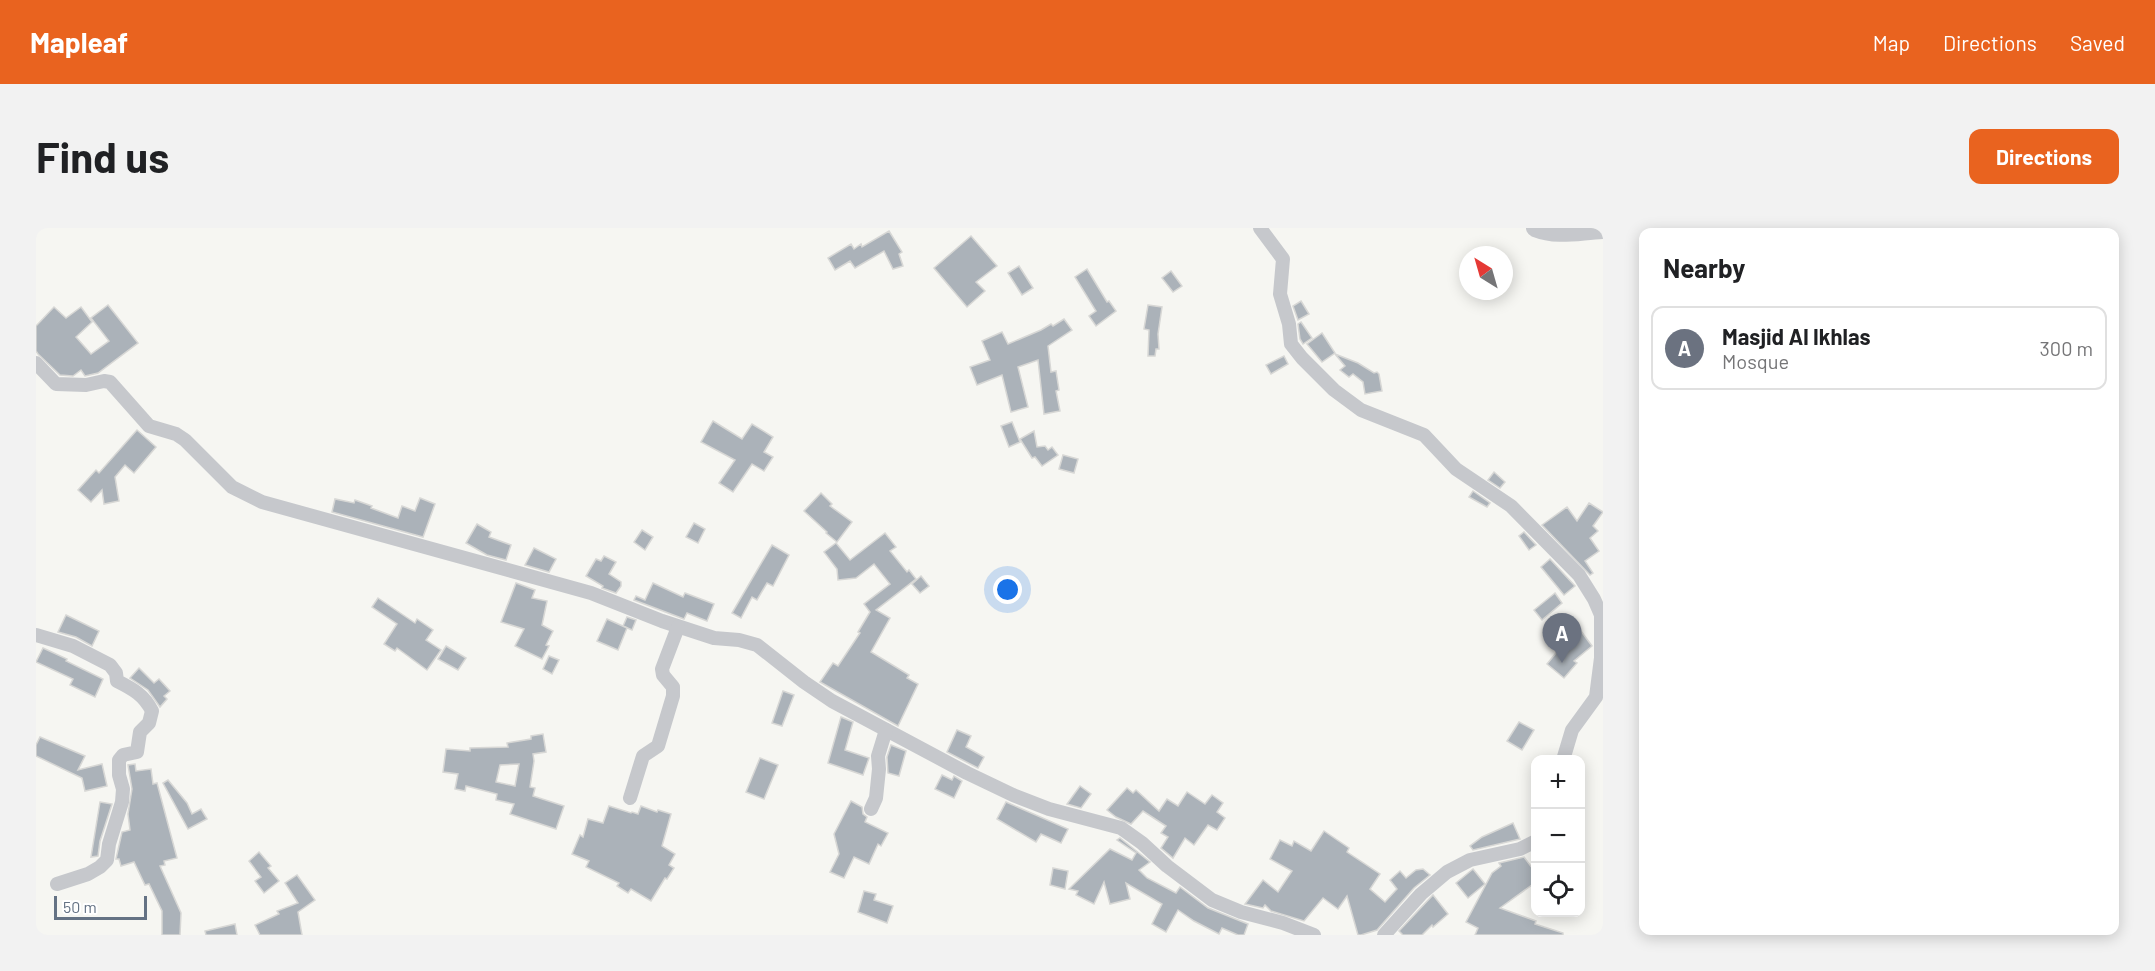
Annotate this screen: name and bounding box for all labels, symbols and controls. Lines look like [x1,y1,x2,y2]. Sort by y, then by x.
text: Mapleaf [30,25,128,59]
text: Map [1873,30,1910,55]
text: Directions [1943,30,2037,55]
text: Saved [2070,30,2125,55]
button: Directions [1969,129,2119,184]
text: Find us [36,131,169,181]
north arrow [1459,246,1513,300]
text: Nearby [1663,252,1745,283]
text: Masjid Al Ikhlas [1722,323,1871,349]
text: A [1678,336,1691,360]
text: 300 m [2040,336,2093,360]
text: Mosque [1722,349,1789,373]
your location [993,575,1022,604]
pin: A [1542,614,1582,663]
map controls [1531,755,1585,917]
button: + [1531,755,1585,809]
button: − [1531,809,1585,863]
button: locate [1531,863,1585,917]
scale bar [54,893,147,920]
text: 50 m [63,897,97,916]

